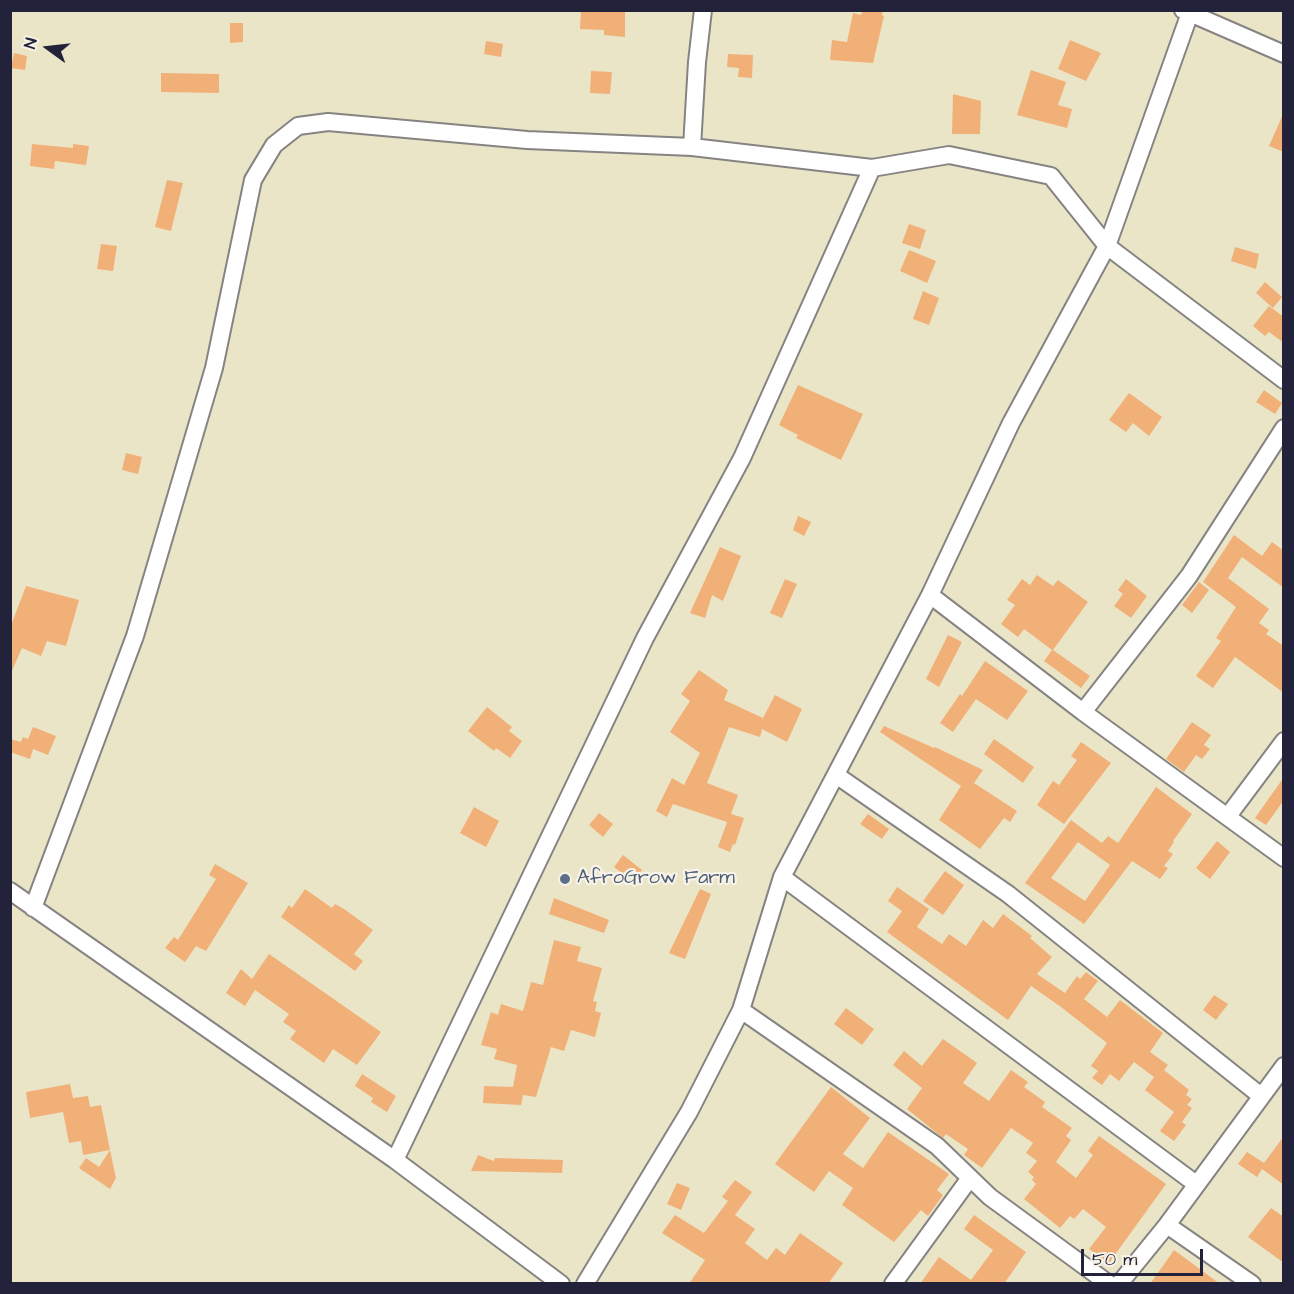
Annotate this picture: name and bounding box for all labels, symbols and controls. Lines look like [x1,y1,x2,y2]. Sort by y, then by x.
north arrow [18,18,78,78]
text: N [19,36,43,51]
place label: AfroGrow Farm [577,867,735,891]
marker: AfroGrow Farm [558,872,572,886]
scale bar [1084,1237,1206,1275]
text: 50 m [1092,1247,1137,1272]

